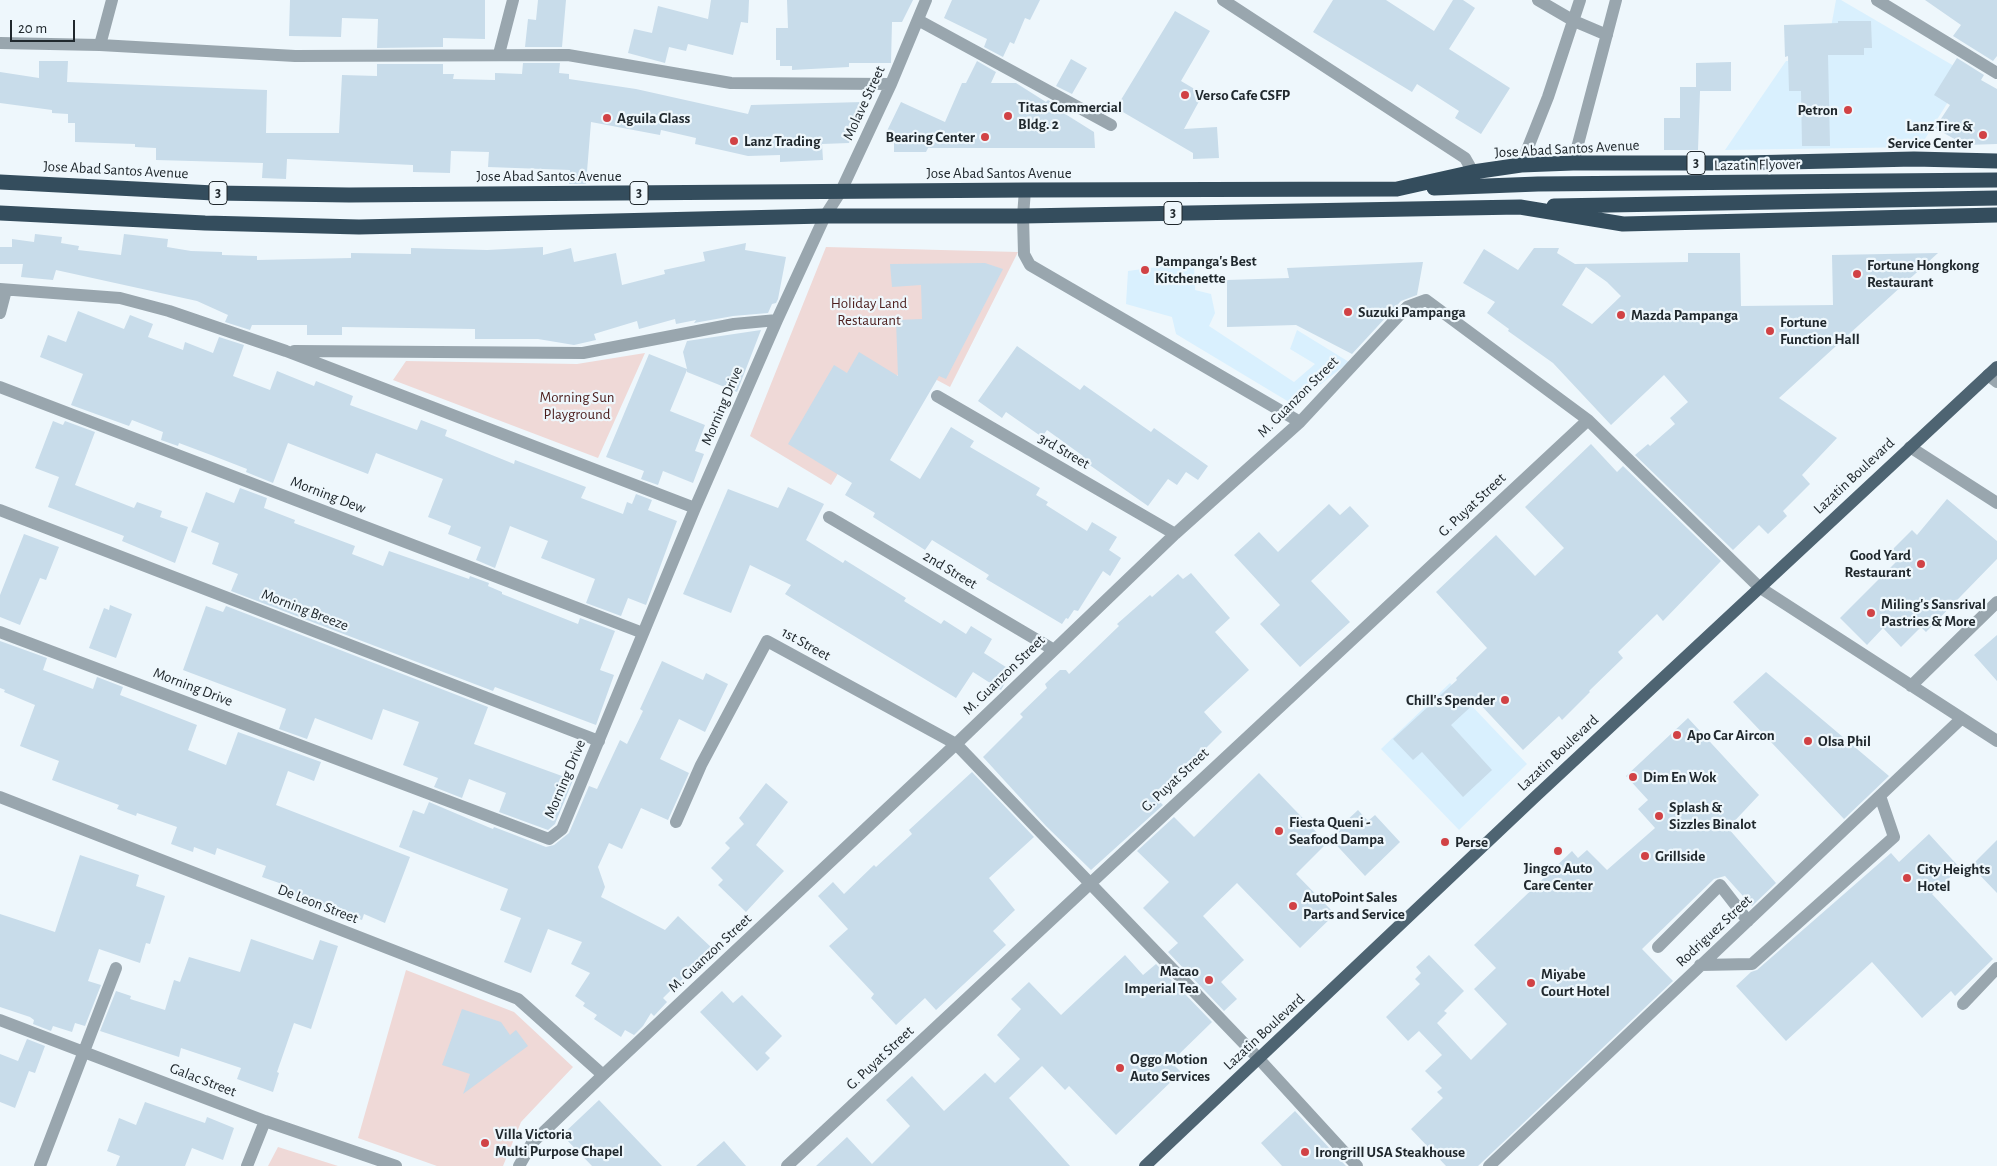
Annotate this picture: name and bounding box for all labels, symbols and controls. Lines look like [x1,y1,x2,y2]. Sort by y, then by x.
scale bar [12,10,78,42]
text: 20 m [18,21,47,36]
street label: Molave Street [839,63,889,143]
place label: Verso Cafe CSFP [1195,86,1290,104]
marker: Verso Cafe CSFP [1179,89,1191,101]
place label: Titas Commercial Bldg. 2 [1018,98,1122,133]
place label: Petron [1798,101,1838,119]
marker: Petron [1842,104,1854,116]
place label: Aguila Glass [617,109,690,127]
marker: Titas Commercial Bldg. 2 [1002,110,1014,122]
marker: Aguila Glass [601,112,613,124]
place label: Lanz Tire & Service Center [1888,117,1973,152]
place label: Bearing Center [886,128,975,146]
marker: Lanz Tire & Service Center [1977,129,1989,141]
marker: Bearing Center [979,131,991,143]
place label: Lanz Trading [744,132,820,150]
marker: Lanz Trading [728,135,740,147]
street label: Jose Abad Santos Avenue [1494,136,1640,162]
road number: 3 [1687,152,1705,174]
street label: Lazatin Flyover [1714,155,1800,175]
street label: Jose Abad Santos Avenue [43,157,189,183]
street label: Jose Abad Santos Avenue [926,164,1072,182]
street label: Jose Abad Santos Avenue [476,167,622,185]
road number: 3 [209,182,227,204]
road number: 3 [630,182,648,204]
road number: 3 [1164,202,1182,224]
place label: Pampanga's Best Kitchenette [1155,252,1257,287]
place label: Fortune Hongkong Restaurant [1867,256,1979,291]
marker: Pampanga's Best Kitchenette [1139,264,1151,276]
marker: Fortune Hongkong Restaurant [1851,268,1863,280]
park label: Holiday Land Restaurant [831,294,907,329]
place label: Suzuki Pampanga [1358,303,1466,321]
marker: Suzuki Pampanga [1342,306,1354,318]
place label: Mazda Pampanga [1631,306,1738,324]
marker: Mazda Pampanga [1615,309,1627,321]
place label: Fortune Function Hall [1780,313,1860,348]
marker: Fortune Function Hall [1764,325,1776,337]
street label: M. Guanzon Street [1254,353,1342,441]
street label: Morning Drive [697,364,747,448]
park label: Morning Sun Playground [540,388,614,423]
street label: 3rd Street [1035,429,1093,473]
street label: Lazatin Boulevard [1810,434,1898,518]
street label: G. Puyat Street [1435,469,1509,541]
street label: Morning Dew [288,472,368,518]
place label: Good Yard Restaurant [1845,546,1911,581]
street label: 2nd Street [920,547,980,593]
marker: Good Yard Restaurant [1915,558,1927,570]
street label: Morning Breeze [259,585,351,635]
place label: Miling's Sansrival Pastries & More [1881,595,1986,630]
marker: Miling's Sansrival Pastries & More [1865,607,1877,619]
street label: 1st Street [778,623,834,665]
street label: M. Guanzon Street [959,631,1049,719]
street label: Morning Drive [151,664,235,710]
place label: Chill's Spender [1406,691,1495,709]
marker: Chill's Spender [1499,694,1511,706]
street label: Lazatin Boulevard [1514,711,1602,795]
place label: Apo Car Aircon [1687,726,1775,744]
marker: Apo Car Aircon [1671,729,1683,741]
place label: Olsa Phil [1818,732,1871,750]
marker: Olsa Phil [1802,735,1814,747]
street label: Morning Drive [540,737,590,821]
street label: G. Puyat Street [1138,744,1212,816]
place label: Dim En Wok [1643,768,1716,786]
marker: Dim En Wok [1627,771,1639,783]
place label: Splash & Sizzles Binalot [1669,798,1756,833]
marker: Splash & Sizzles Binalot [1653,810,1665,822]
place label: Fiesta Queni - Seafood Dampa [1289,813,1384,848]
marker: Fiesta Queni - Seafood Dampa [1273,825,1285,837]
place label: Perse [1455,833,1488,851]
marker: Perse [1439,836,1451,848]
marker: Jingco Auto Care Center [1552,845,1564,857]
place label: Grillside [1655,847,1705,865]
marker: Grillside [1639,850,1651,862]
place label: Jingco Auto Care Center [1523,859,1593,894]
place label: City Heights Hotel [1917,860,1990,895]
marker: City Heights Hotel [1901,872,1913,884]
street label: De Leon Street [275,880,361,928]
place label: AutoPoint Sales Parts and Service [1303,888,1405,923]
street label: Rodriguez Street [1672,891,1756,971]
marker: AutoPoint Sales Parts and Service [1287,900,1299,912]
street label: M. Guanzon Street [665,910,755,996]
place label: Macao Imperial Tea [1124,962,1199,997]
place label: Miyabe Court Hotel [1541,965,1610,1000]
marker: Macao Imperial Tea [1203,974,1215,986]
marker: Miyabe Court Hotel [1525,977,1537,989]
street label: Lazatin Boulevard [1220,990,1308,1074]
street label: G. Puyat Street [843,1022,917,1094]
place label: Oggo Motion Auto Services [1130,1050,1210,1085]
street label: Galac Street [167,1059,239,1101]
marker: Oggo Motion Auto Services [1114,1062,1126,1074]
place label: Villa Victoria Multi Purpose Chapel [495,1125,623,1160]
marker: Villa Victoria Multi Purpose Chapel [479,1137,491,1149]
place label: Irongrill USA Steakhouse [1315,1143,1465,1161]
marker: Irongrill USA Steakhouse [1299,1146,1311,1158]

